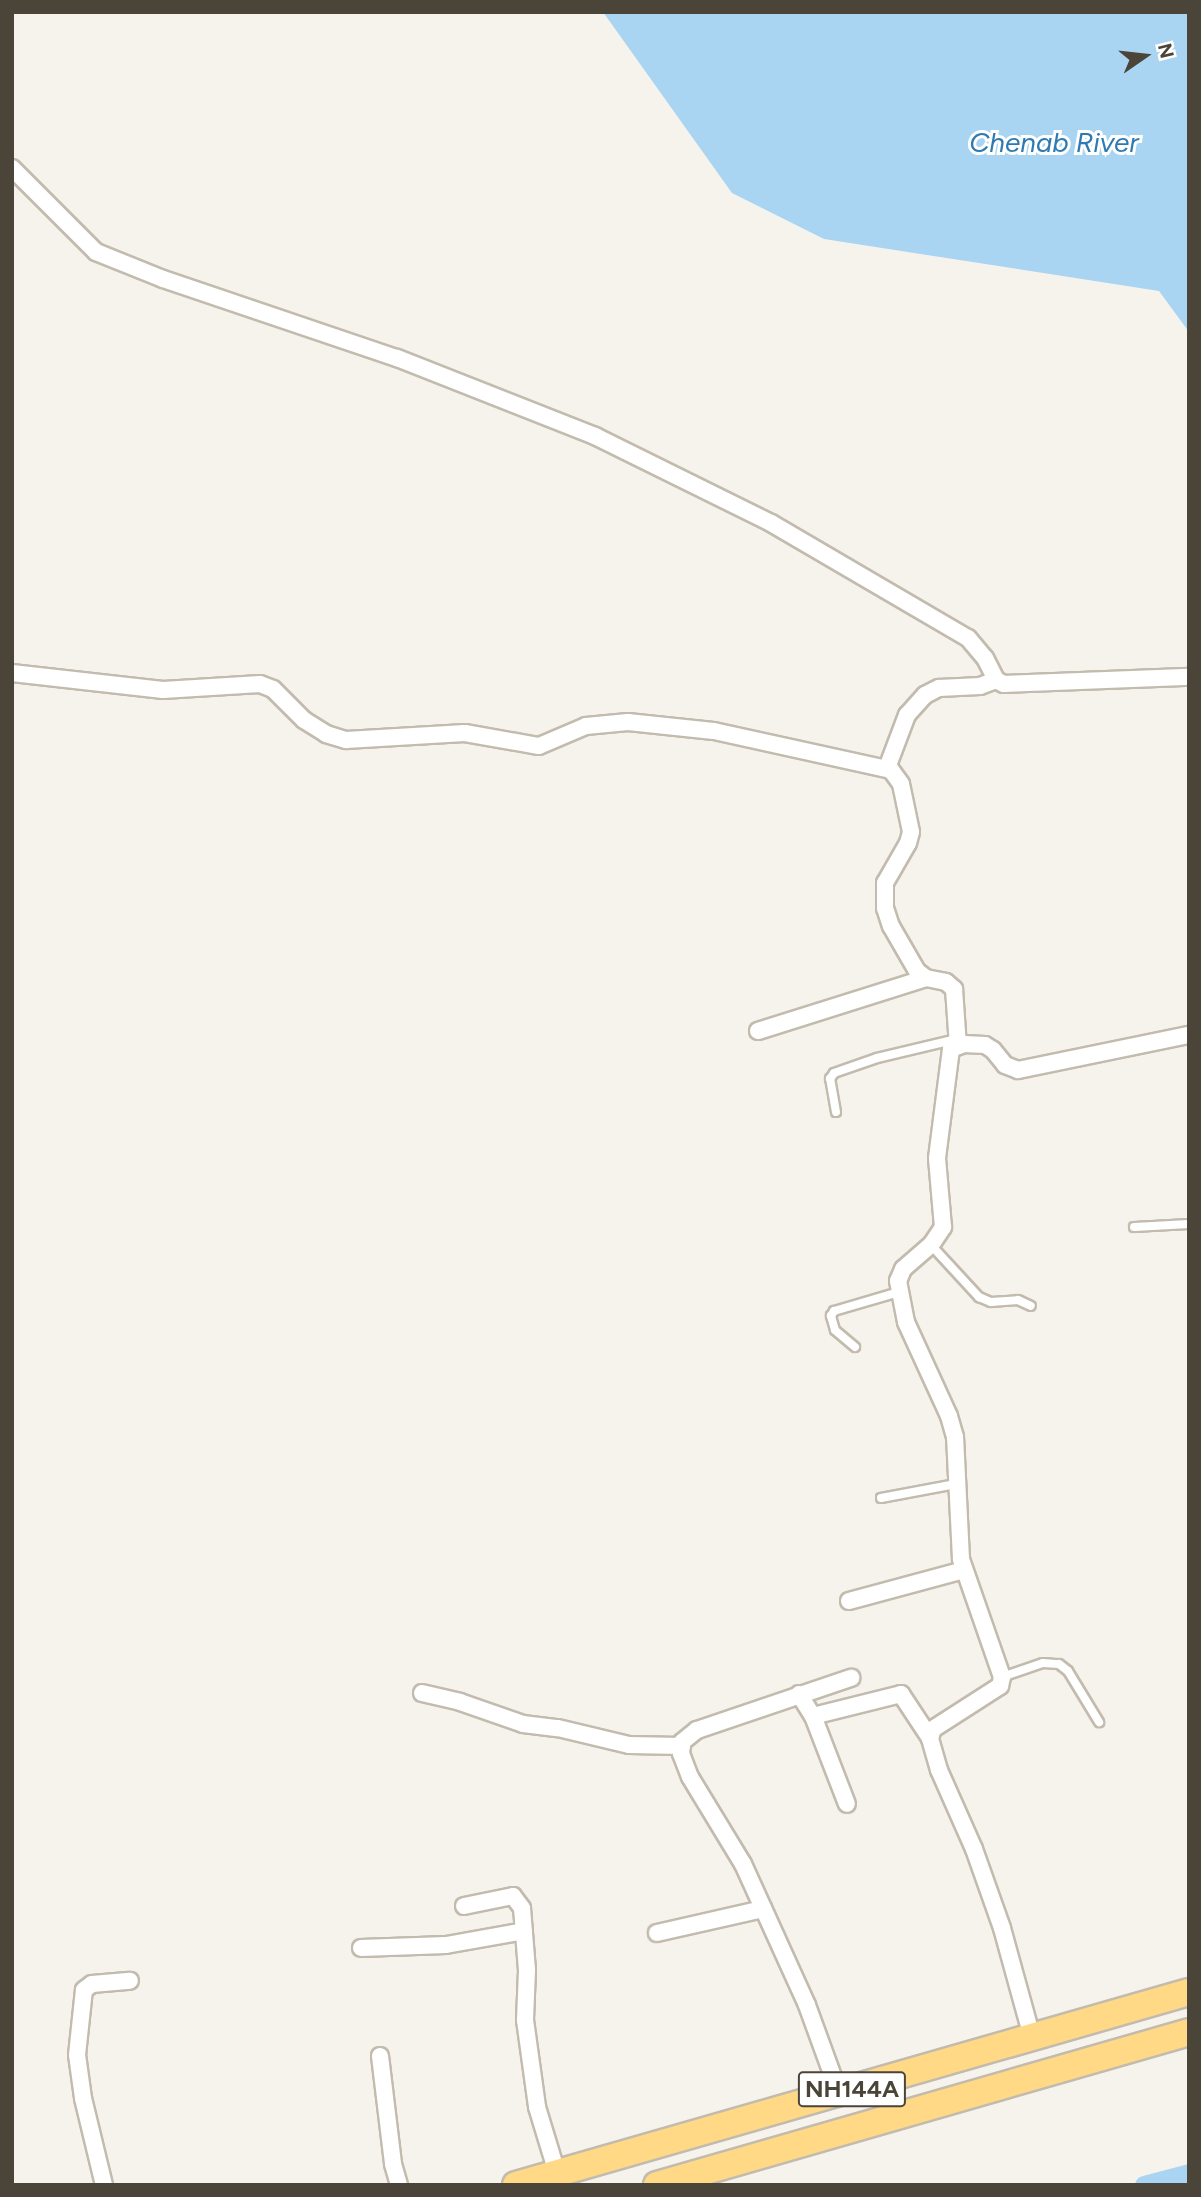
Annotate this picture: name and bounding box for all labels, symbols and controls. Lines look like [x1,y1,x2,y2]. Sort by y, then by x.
north arrow [1110,21,1180,91]
text: N [1153,41,1179,61]
water label: Chenab River [969,125,1139,159]
road number: NH144A [798,2068,906,2110]

